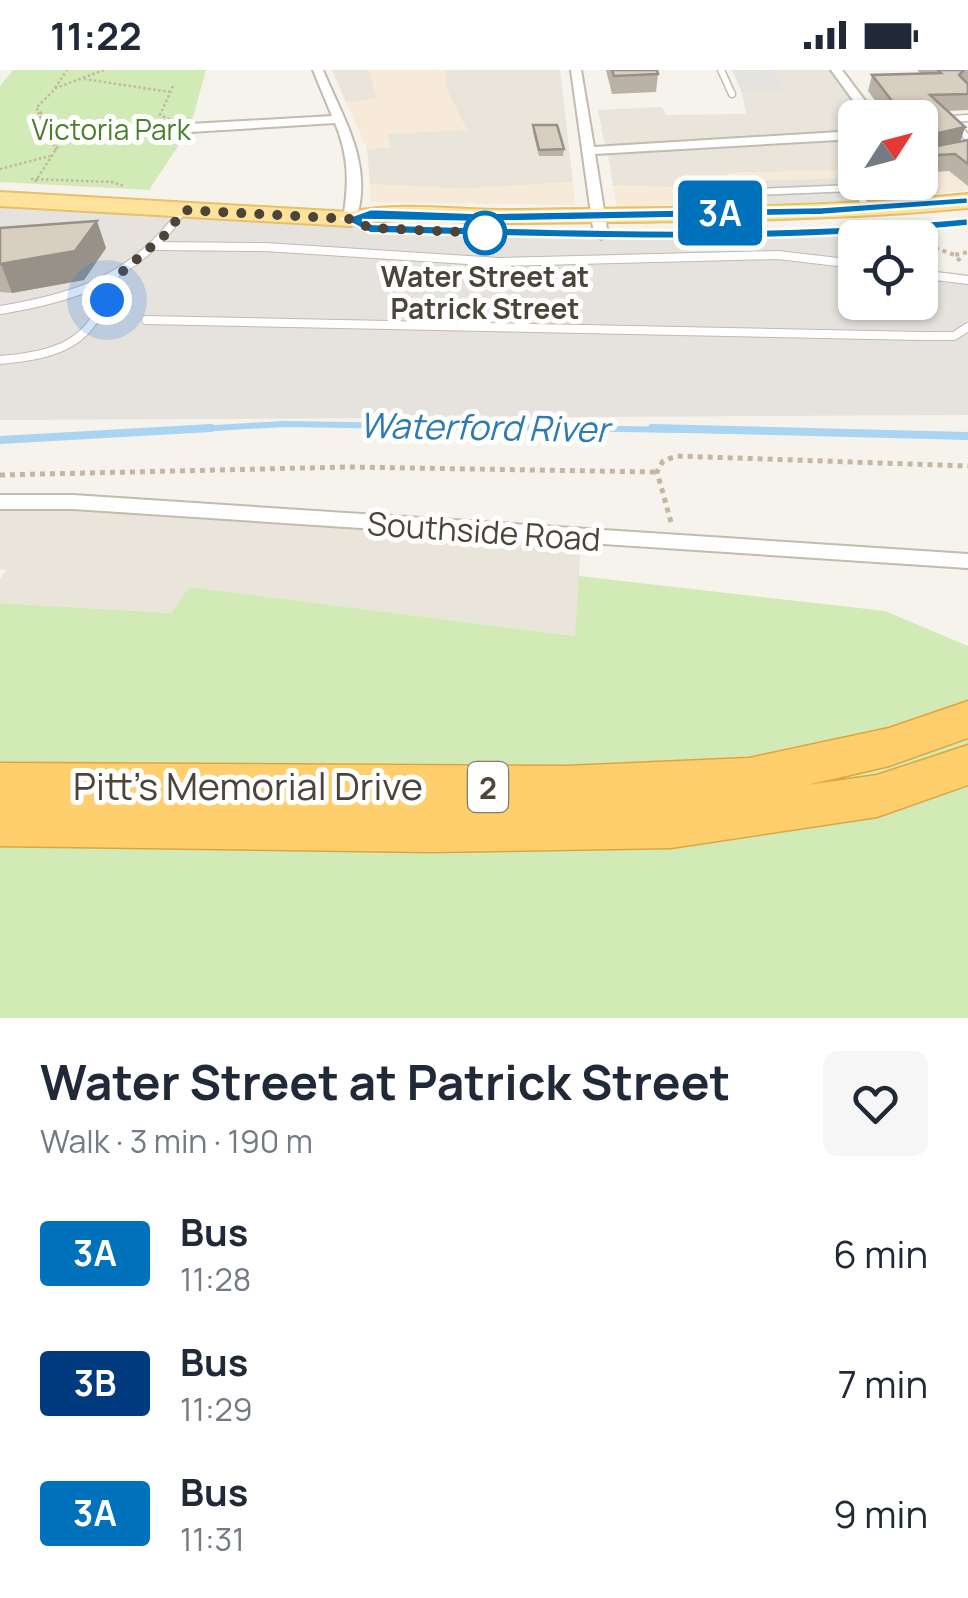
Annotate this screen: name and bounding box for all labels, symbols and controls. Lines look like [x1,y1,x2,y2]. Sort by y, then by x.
text: 11:22 [50,9,142,61]
north arrow [838,100,938,200]
map controls [838,100,938,320]
park label: Victoria Park [31,110,192,148]
line badge: 3A [675,180,765,246]
text: 3A [698,189,742,237]
marker: Water Street at Patrick Street [464,212,506,254]
button: locate [838,220,938,320]
place label: Water Street at Patrick Street [381,257,589,327]
your location [82,275,132,325]
water label: Waterford River [359,401,614,453]
street label: Southside Road [366,501,602,561]
street label: Pitt's Memorial Drive [73,759,423,811]
road number: 2 [468,762,508,812]
text: Water Street at Patrick Street [40,1049,730,1114]
button: heart [823,1051,928,1156]
text: Walk · 3 min · 190 m [40,1119,313,1163]
text: Bus [180,1205,248,1257]
text: 6 min [833,1227,928,1279]
text: 3A [73,1229,117,1277]
text: 11:28 [180,1257,251,1301]
text: Bus [180,1335,248,1387]
text: 7 min [838,1357,928,1409]
text: 3B [74,1359,116,1407]
text: 11:29 [180,1387,253,1431]
text: Bus [180,1465,248,1517]
text: 9 min [833,1487,928,1539]
text: 3A [73,1489,117,1537]
text: 11:31 [180,1517,245,1561]

